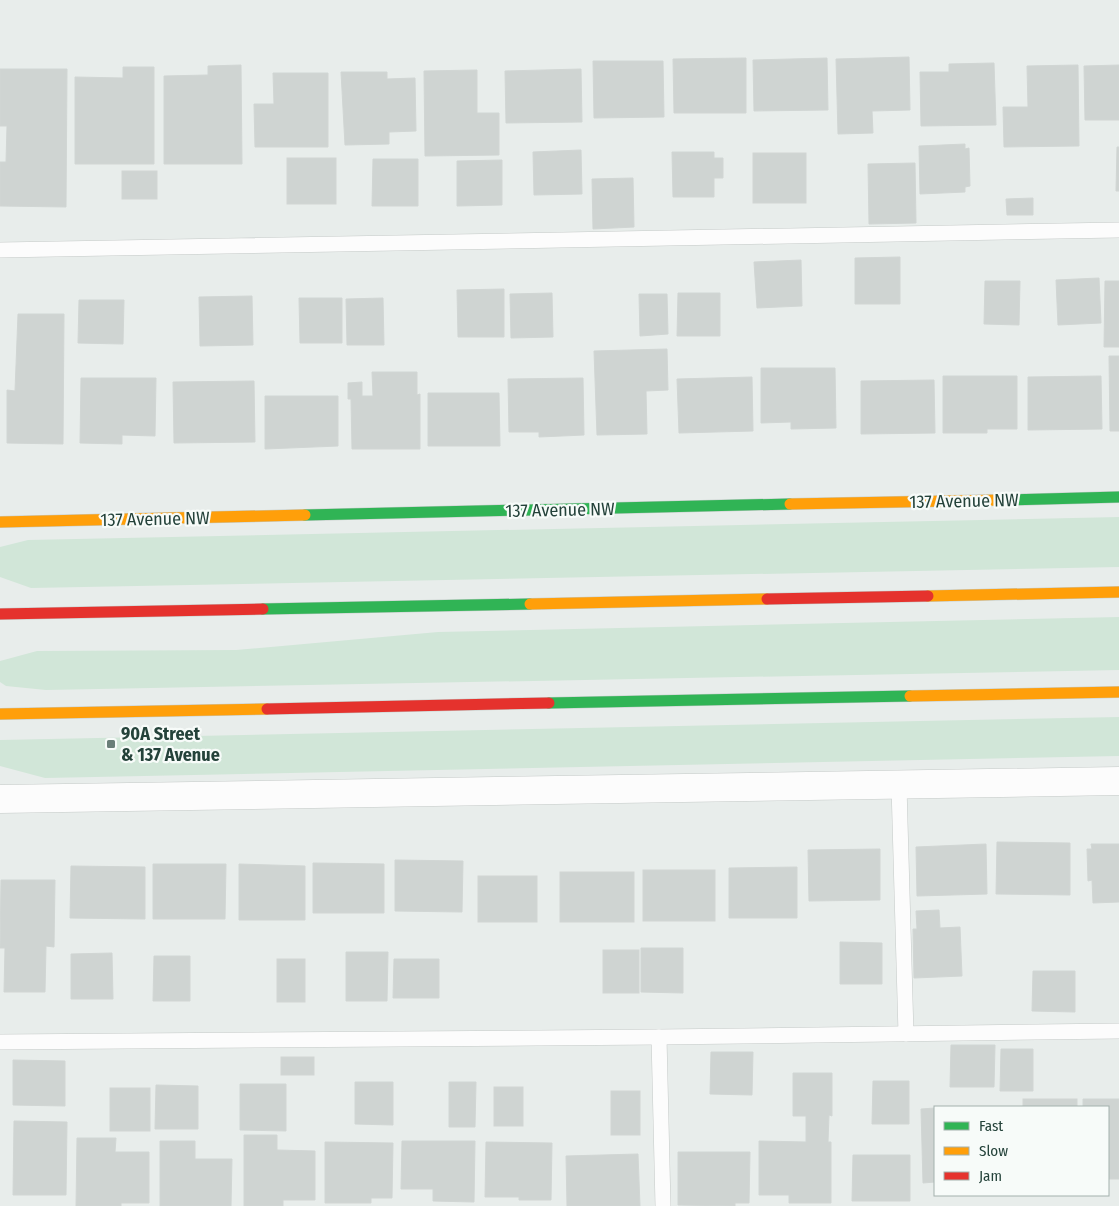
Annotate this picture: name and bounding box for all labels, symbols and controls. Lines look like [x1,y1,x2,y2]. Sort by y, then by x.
street label: 137 Avenue NW [909,489,1019,513]
street label: 137 Avenue NW [505,498,615,522]
street label: 137 Avenue NW [100,507,210,531]
place label: 90A Street & 137 Avenue [121,723,220,766]
marker: 90A Street & 137 Avenue [105,738,117,750]
legend [934,1106,1109,1196]
text: Fast [979,1117,1003,1135]
text: Slow [979,1142,1008,1160]
text: Jam [979,1167,1002,1185]

